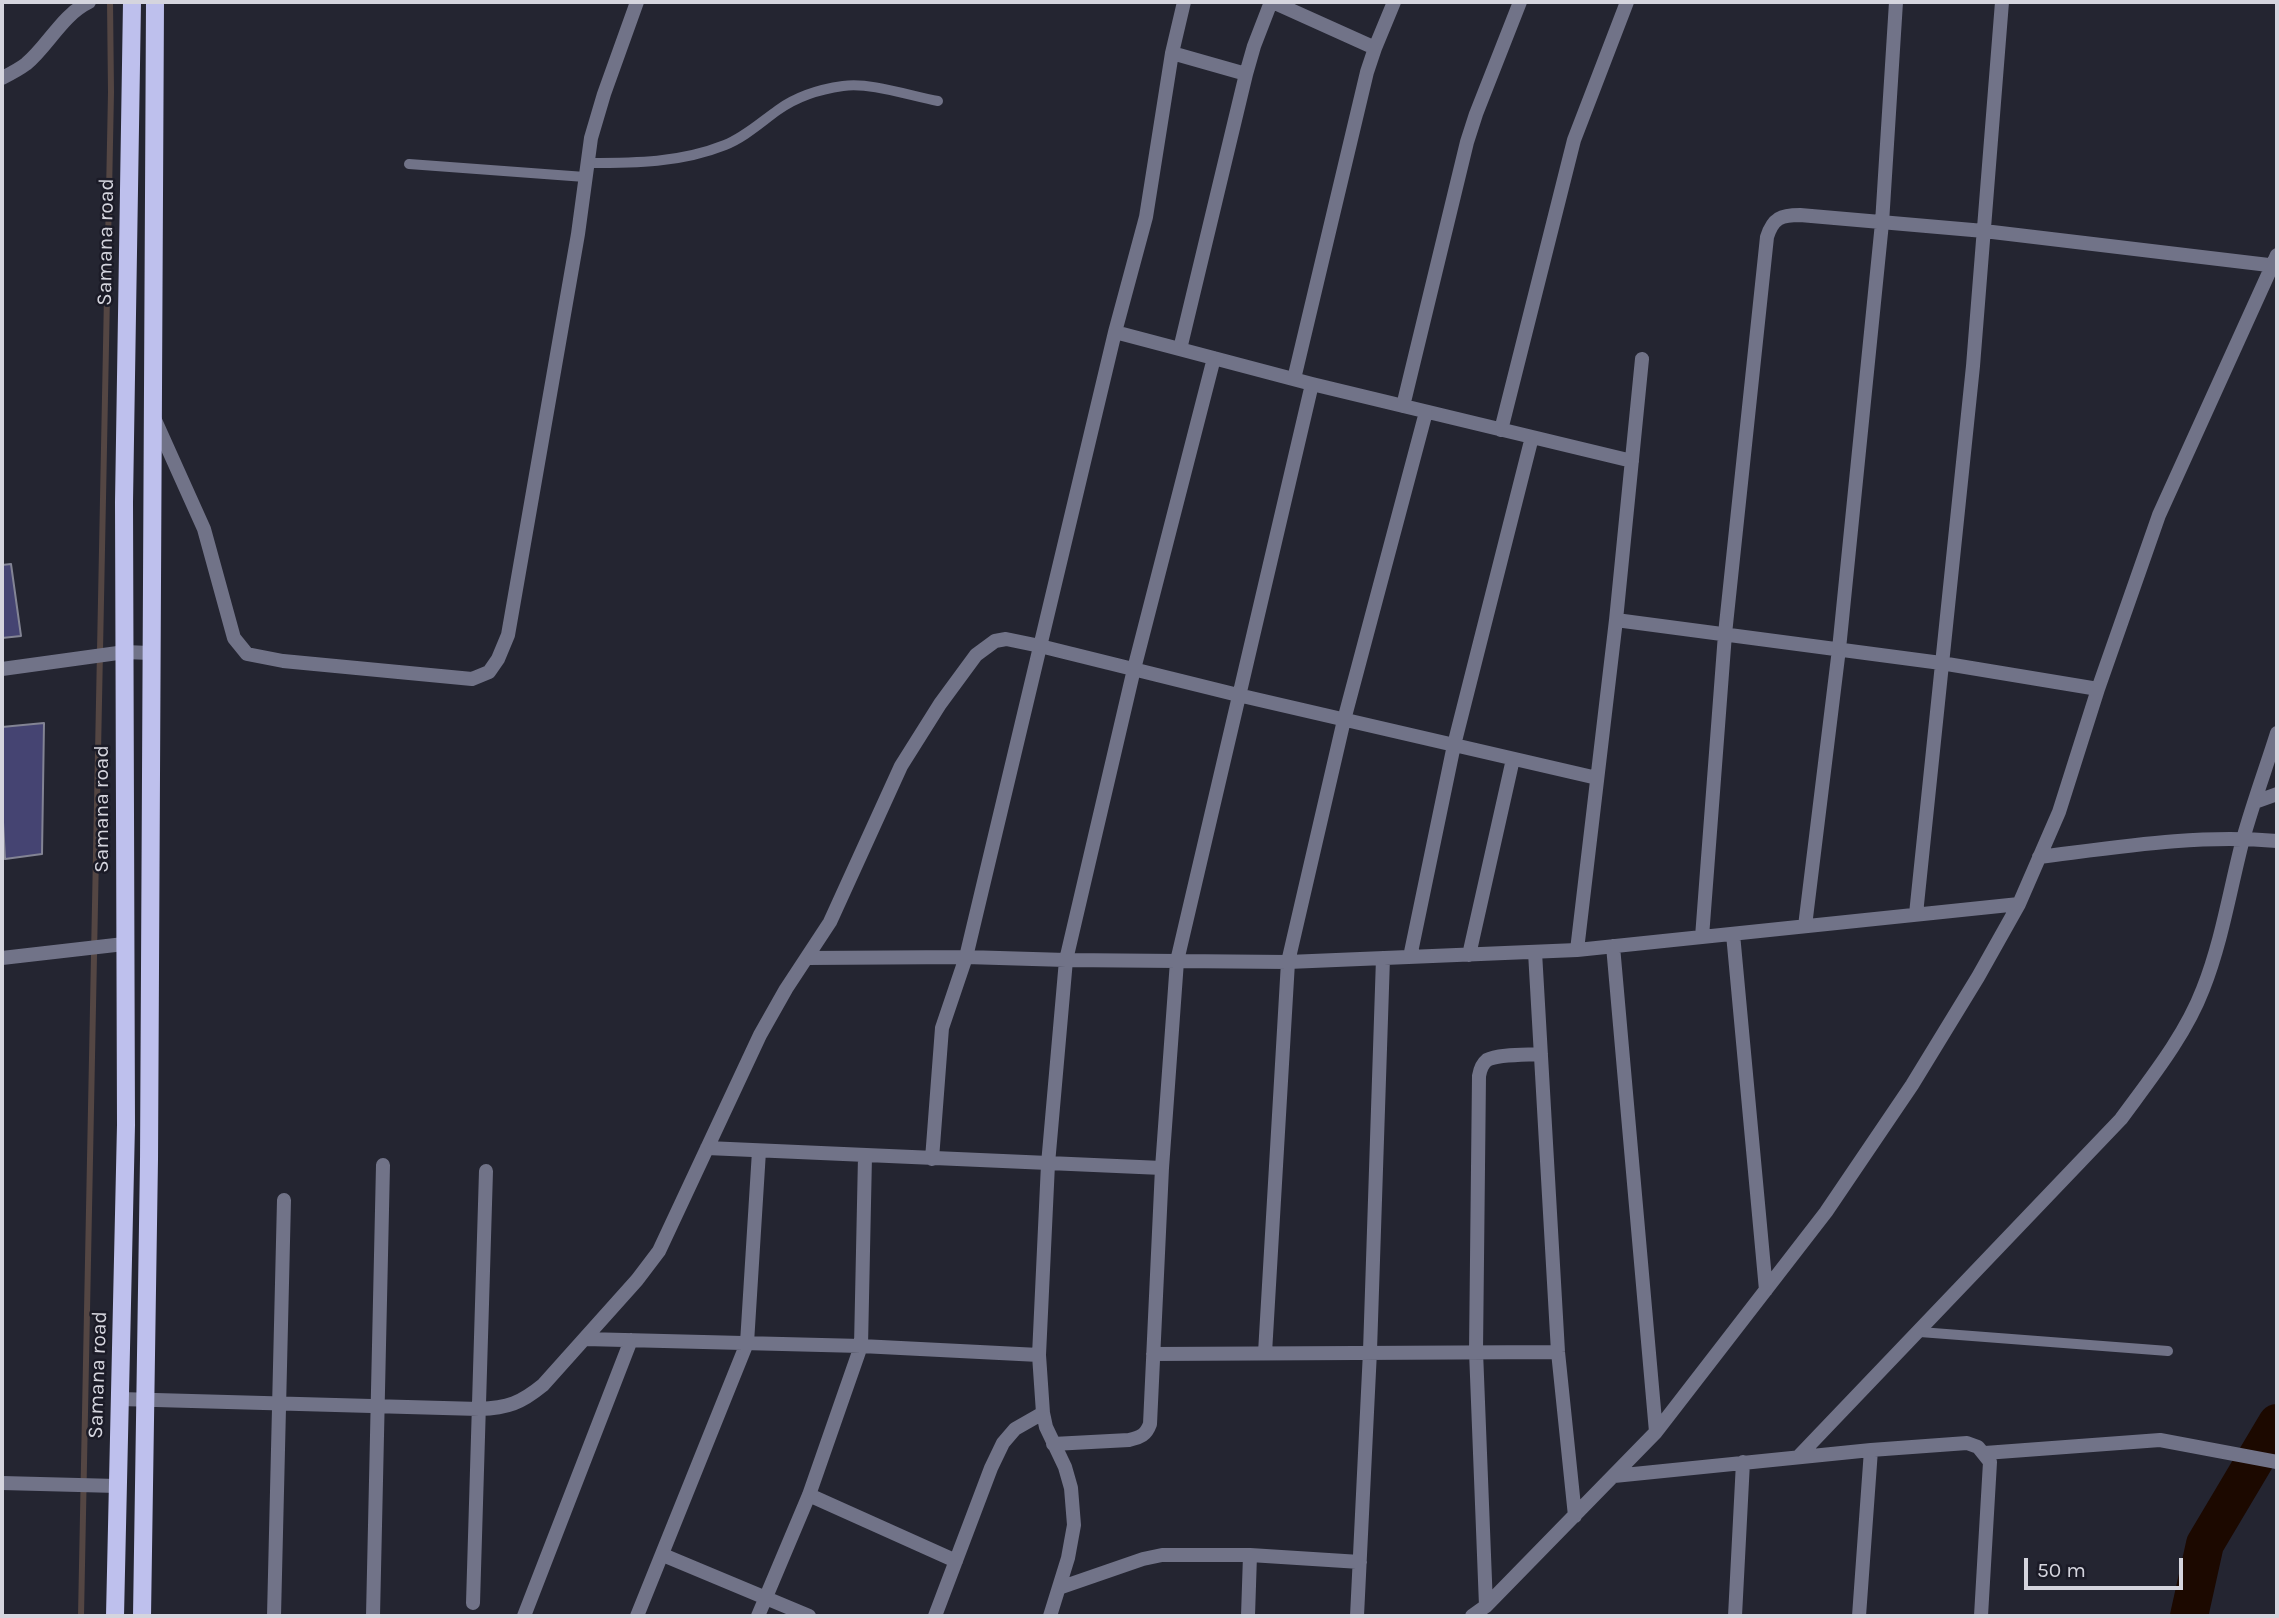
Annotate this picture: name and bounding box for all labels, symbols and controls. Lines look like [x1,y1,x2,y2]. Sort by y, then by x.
street label: Samana road [92,178,120,306]
street label: Samana road [89,745,115,873]
street label: Samana road [83,1311,113,1439]
scale bar [2027,1544,2186,1588]
text: 50 m [2037,1558,2086,1582]

